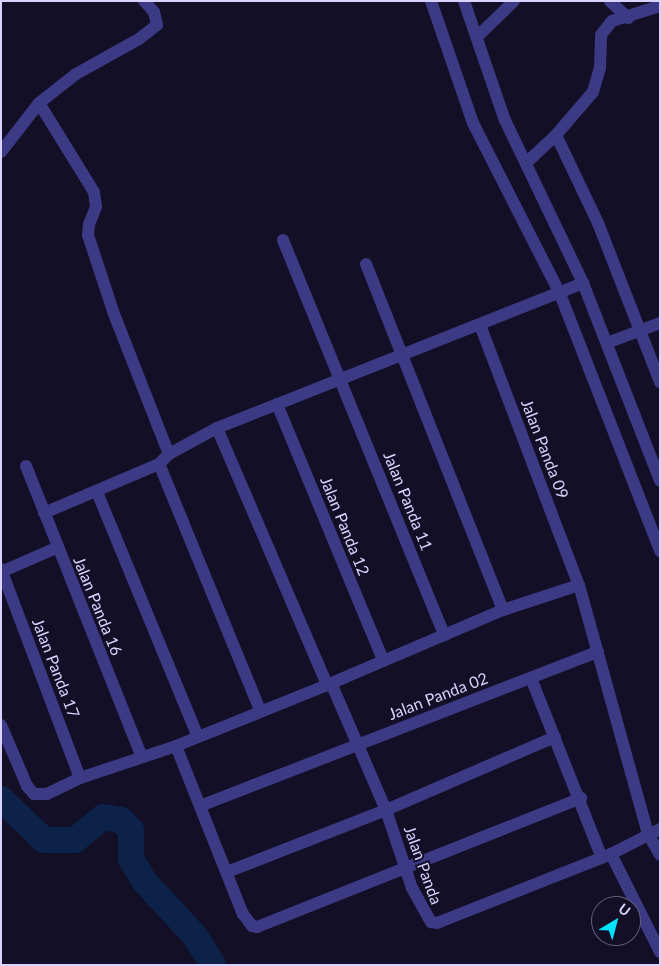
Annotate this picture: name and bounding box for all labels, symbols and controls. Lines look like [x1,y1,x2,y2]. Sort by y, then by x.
street label: Jalan Panda 09 [517,397,573,501]
street label: Jalan Panda 11 [379,449,437,553]
street label: Jalan Panda 12 [316,474,374,578]
street label: Jalan Panda 16 [69,554,127,658]
street label: Jalan Panda 17 [28,616,84,720]
street label: Jalan Panda 02 [386,668,490,724]
street label: Jalan Panda [400,823,446,907]
north arrow [591,896,641,946]
text: U [615,900,634,919]

